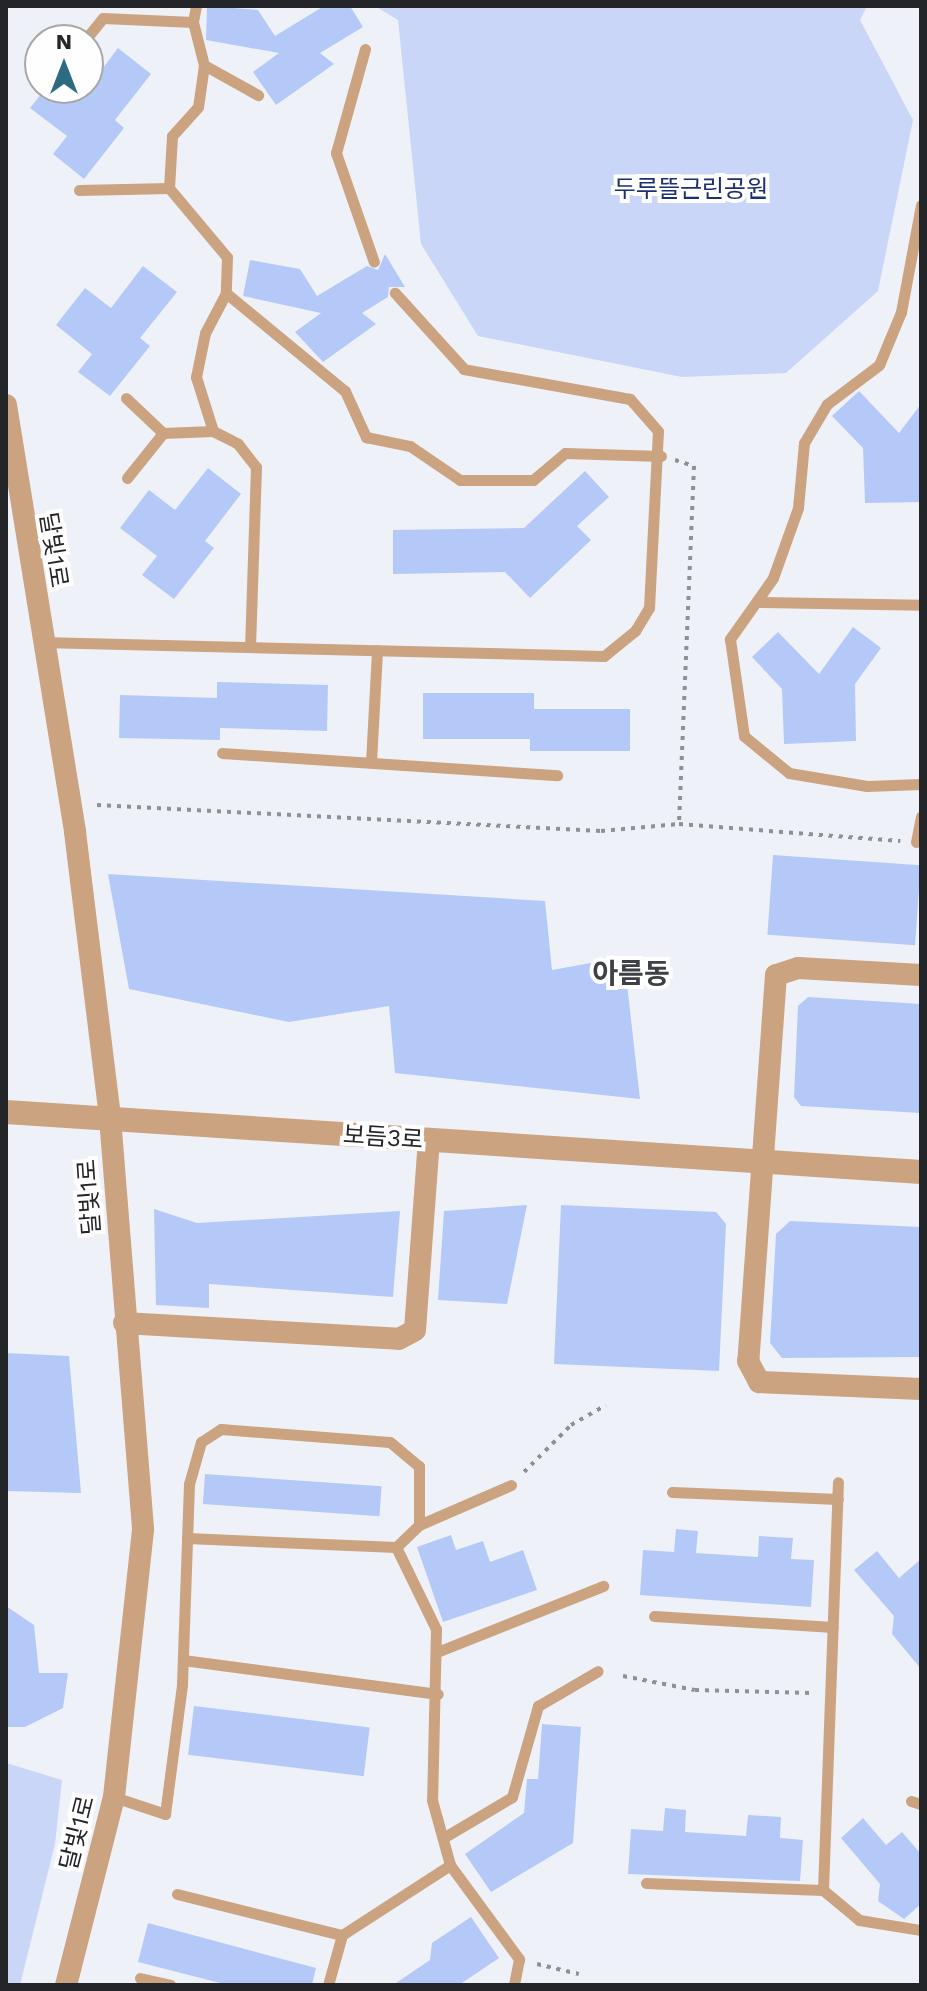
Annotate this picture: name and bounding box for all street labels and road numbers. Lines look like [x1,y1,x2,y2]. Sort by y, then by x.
street label: 달빛1로 [33,510,73,590]
street label: 보듬3로 [342,1121,424,1155]
street label: 달빛1로 [73,1158,107,1236]
street label: 달빛1로 [55,1793,101,1873]

